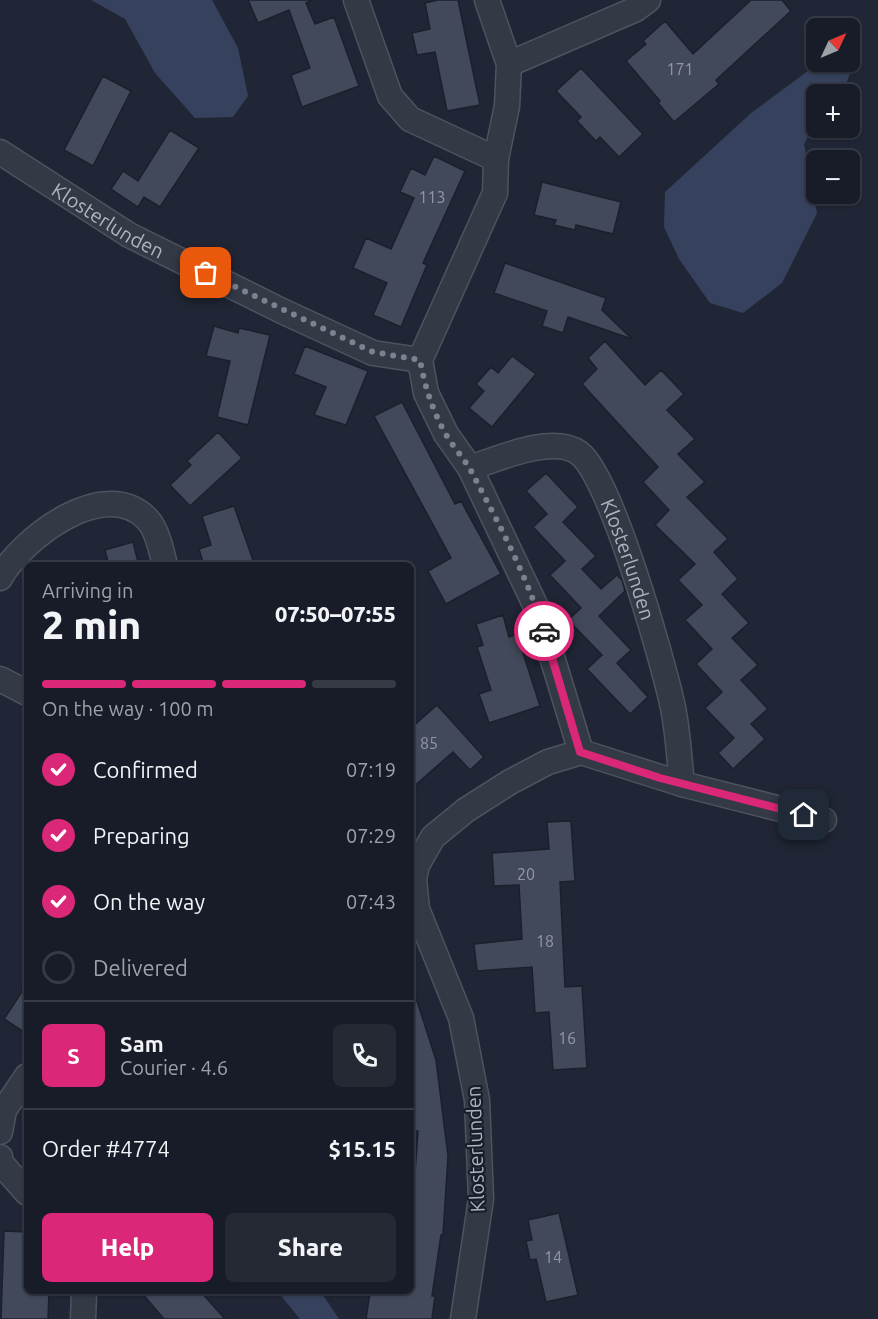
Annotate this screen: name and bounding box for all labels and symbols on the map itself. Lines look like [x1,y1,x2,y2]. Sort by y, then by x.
north arrow [806,18,860,72]
house number: 171 [666,60,694,78]
street label: Klosterlunden [48,177,168,262]
house number: 113 [418,188,446,206]
pin [180,247,231,298]
street label: Klosterlunden [597,495,660,623]
courier [514,601,574,661]
house number: 85 [420,734,438,752]
pin [778,789,829,840]
house number: 20 [517,865,535,883]
house number: 18 [536,932,554,950]
house number: 16 [558,1029,576,1047]
street label: Klosterlunden [461,1085,489,1213]
house number: 14 [544,1248,562,1266]

